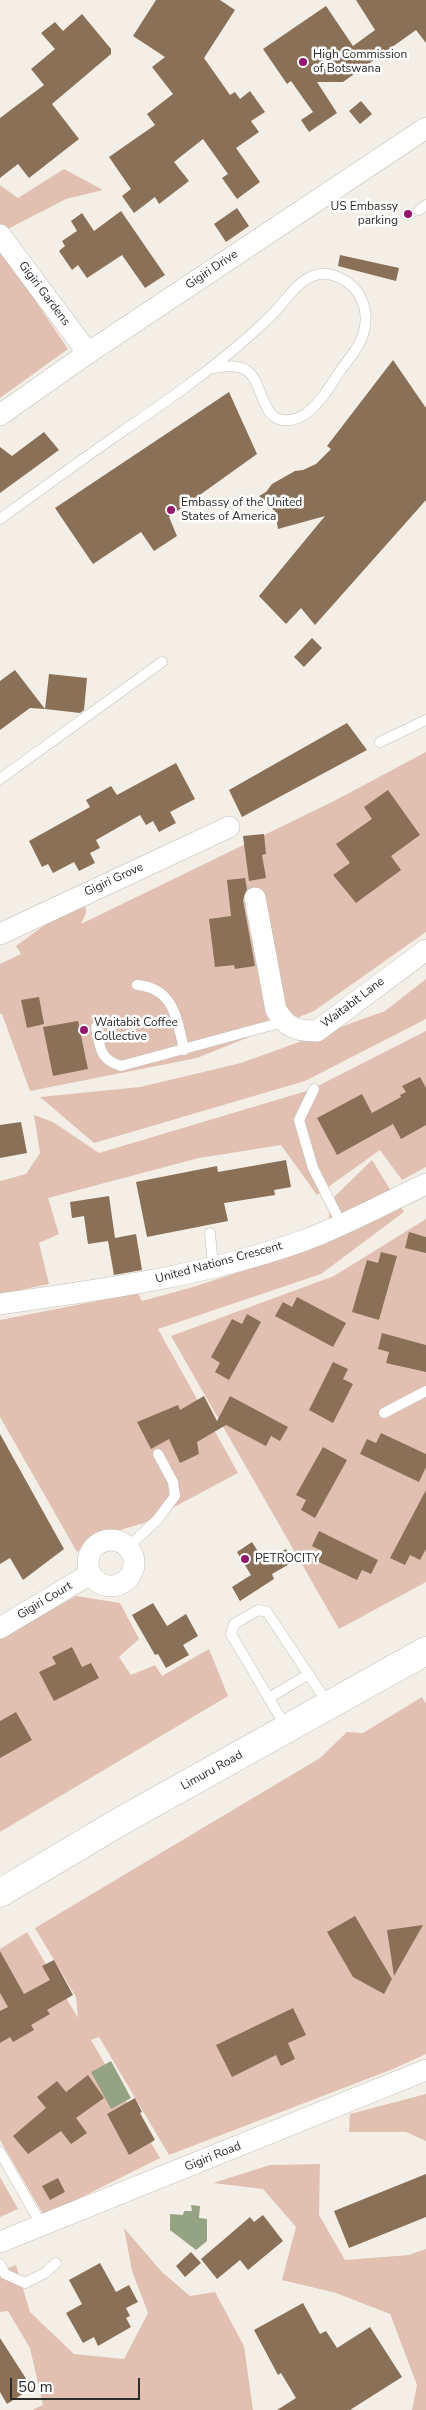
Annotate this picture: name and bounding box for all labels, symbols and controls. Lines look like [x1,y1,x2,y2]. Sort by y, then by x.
place label: High Commission of Botswana [313,48,407,76]
marker: High Commission of Botswana [297,56,309,68]
place label: US Embassy parking [331,200,398,228]
marker: US Embassy parking [402,208,414,220]
street label: Gigiri Drive [183,247,241,293]
street label: Gigiri Gardens [15,259,73,329]
place label: Embassy of the United States of America [181,496,302,524]
marker: Embassy of the United States of America [165,504,177,516]
street label: Gigiri Grove [82,860,146,900]
street label: Waitabit Lane [319,975,387,1031]
place label: Waitabit Coffee Collective [94,1016,178,1044]
marker: Waitabit Coffee Collective [78,1024,90,1036]
street label: United Nations Crescent [154,1239,284,1287]
place label: PETROCITY [255,1552,319,1566]
marker: PETROCITY [239,1553,251,1565]
street label: Gigiri Court [15,1579,75,1623]
street label: Limuru Road [179,1748,245,1794]
street label: Gigiri Road [183,2139,243,2175]
scale bar [12,2368,142,2400]
text: 50 m [18,2377,53,2397]

